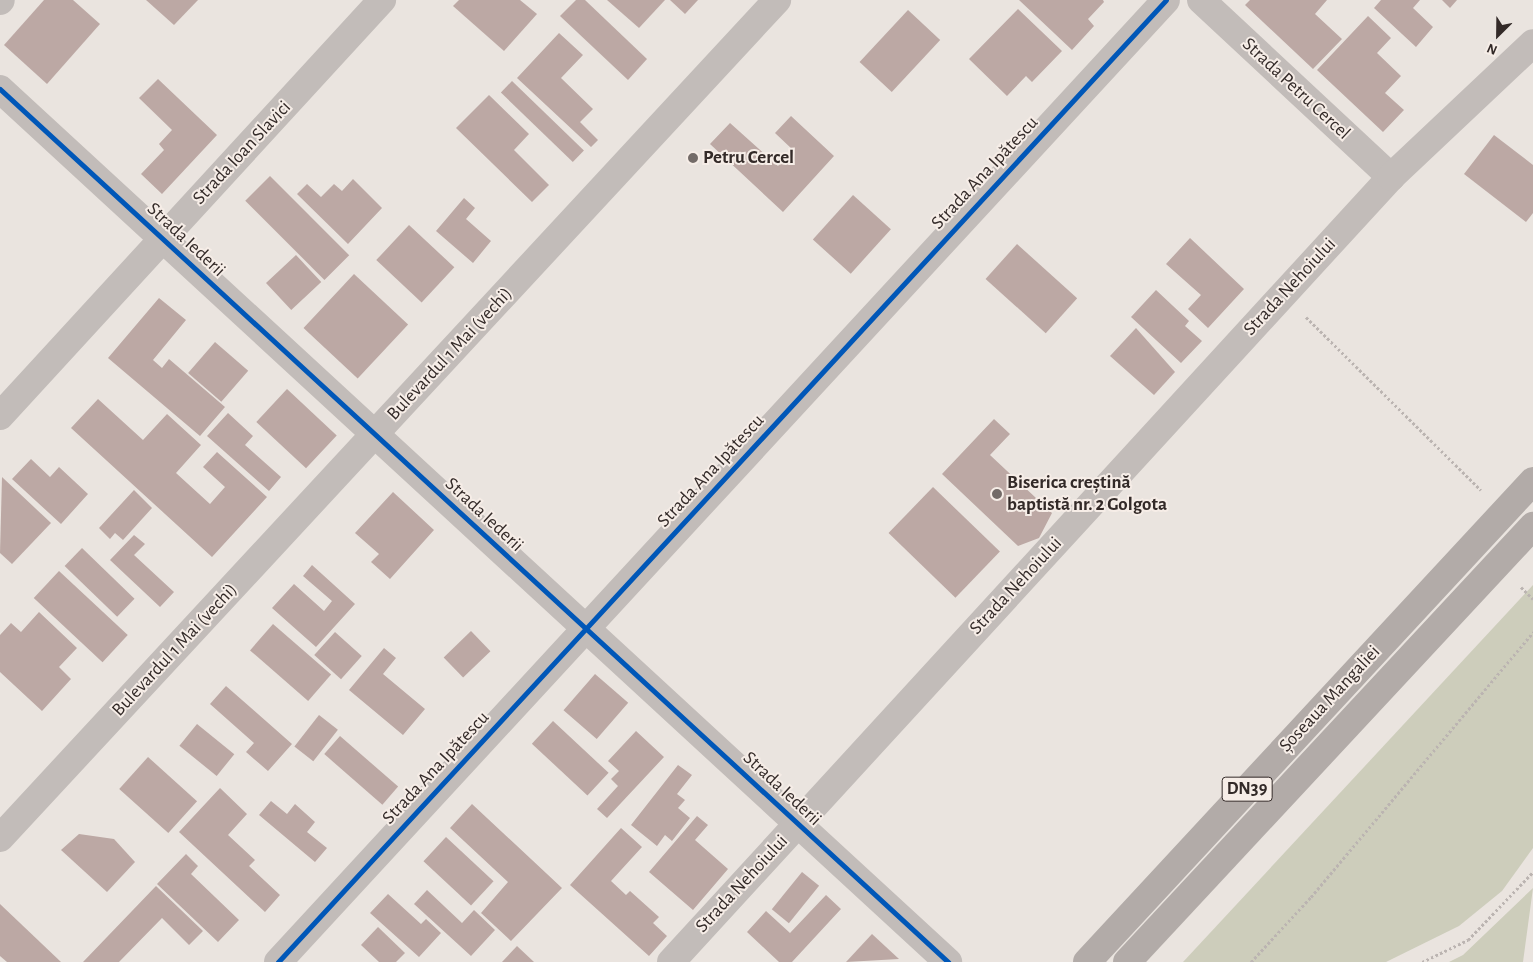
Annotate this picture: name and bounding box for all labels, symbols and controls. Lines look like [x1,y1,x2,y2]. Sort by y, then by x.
north arrow [1473,10,1523,60]
street label: Strada Petru Cercel [1237,33,1355,145]
text: N [1485,40,1499,57]
street label: Strada Ioan Slavici [188,96,296,210]
street label: Strada Ana Ipătescu [927,112,1043,234]
place label: Petru Cercel [703,147,794,169]
marker: Petru Cercel [687,152,699,164]
street label: Strada Iederii [142,198,230,282]
street label: Strada Nehoiului [1239,233,1341,341]
street label: Bulevardul 1 Mai (vechi) [382,283,518,425]
street label: Strada Ana Ipătescu [653,410,769,532]
place label: Biserica creștină baptistă nr. 2 Golgota [1007,472,1167,516]
street label: Strada Iederii [440,473,528,557]
marker: Biserica creștină baptistă nr. 2 Golgota [991,488,1003,500]
street label: Strada Nehoiului [965,532,1067,640]
street label: Bulevardul 1 Mai (vechi) [107,579,243,721]
street label: Șoseaua Mangaliei [1275,641,1385,757]
street label: Strada Ana Ipătescu [378,707,494,829]
street label: Strada Iederii [738,747,826,831]
road number: DN39 [1221,774,1273,804]
street label: Strada Nehoiului [691,830,793,938]

